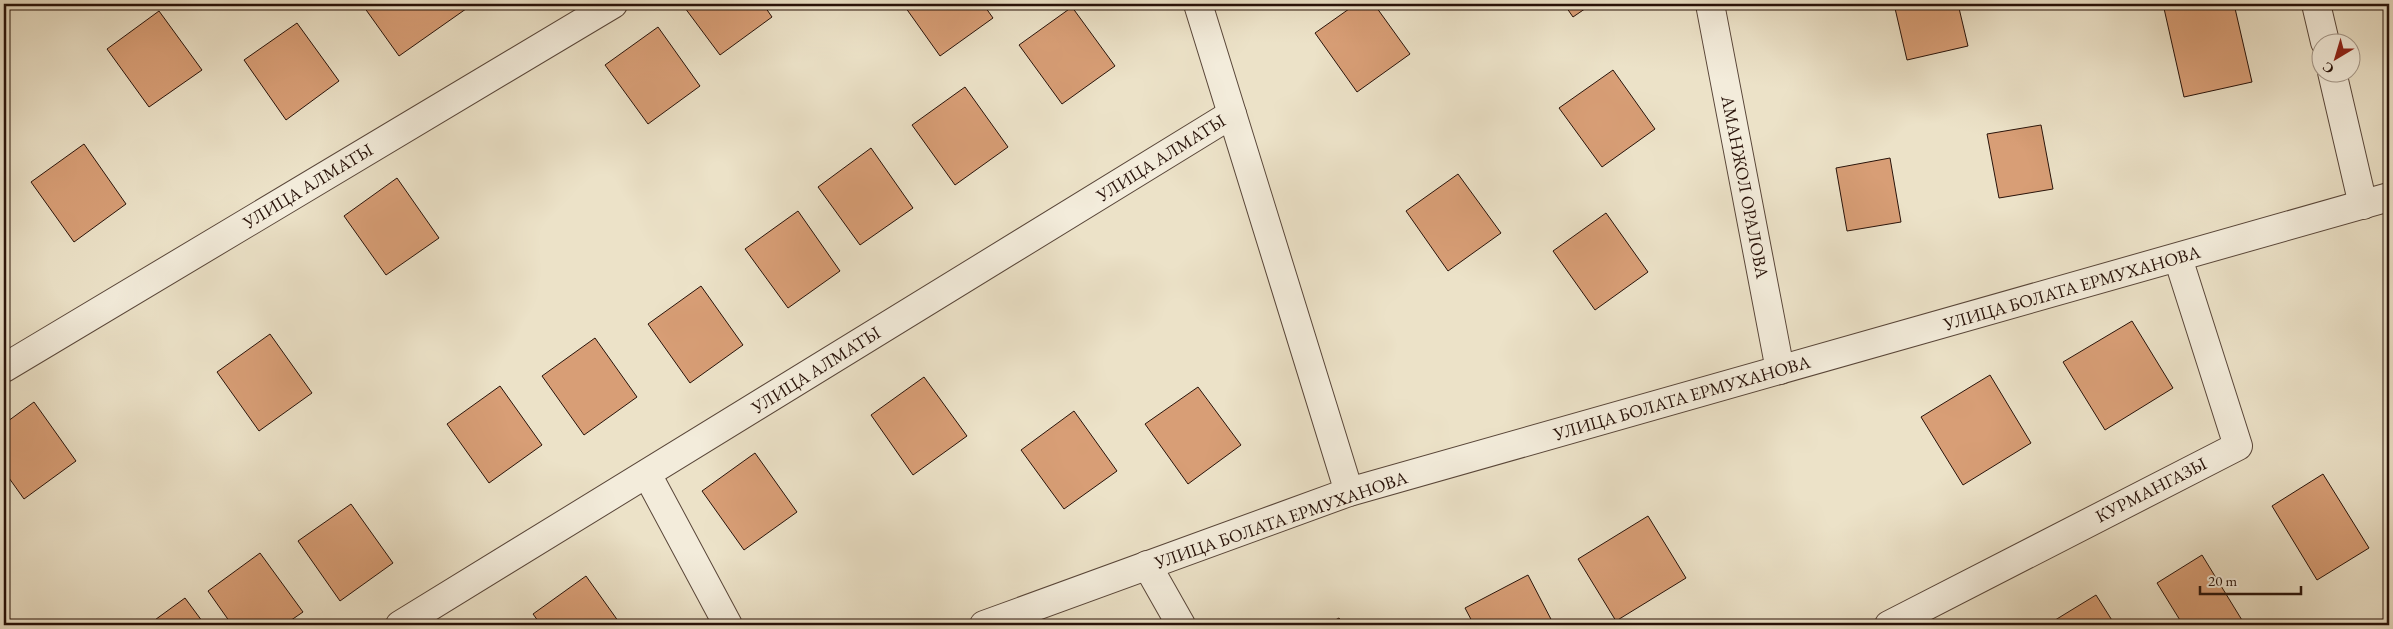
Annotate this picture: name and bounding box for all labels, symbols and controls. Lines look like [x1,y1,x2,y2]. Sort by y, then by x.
north arrow [2310,32,2360,82]
text: С [2318,58,2337,78]
street label: АМАНЖОЛ ОРАЛОВА [1716,92,1775,281]
street label: УЛИЦА АЛМАТЫ [1091,109,1230,207]
street label: УЛИЦА АЛМАТЫ [238,138,377,234]
street label: УЛИЦА БОЛАТА ЕРМУХАНОВА [1940,240,2203,336]
street label: УЛИЦА АЛМАТЫ [746,321,885,419]
street label: УЛИЦА БОЛАТА ЕРМУХАНОВА [1550,350,1813,446]
street label: КУРМАНГАЗЫ [2091,452,2210,527]
street label: УЛИЦА БОЛАТА ЕРМУХАНОВА [1150,465,1411,574]
scale bar [2200,564,2302,596]
text: 20 m [2208,571,2237,590]

